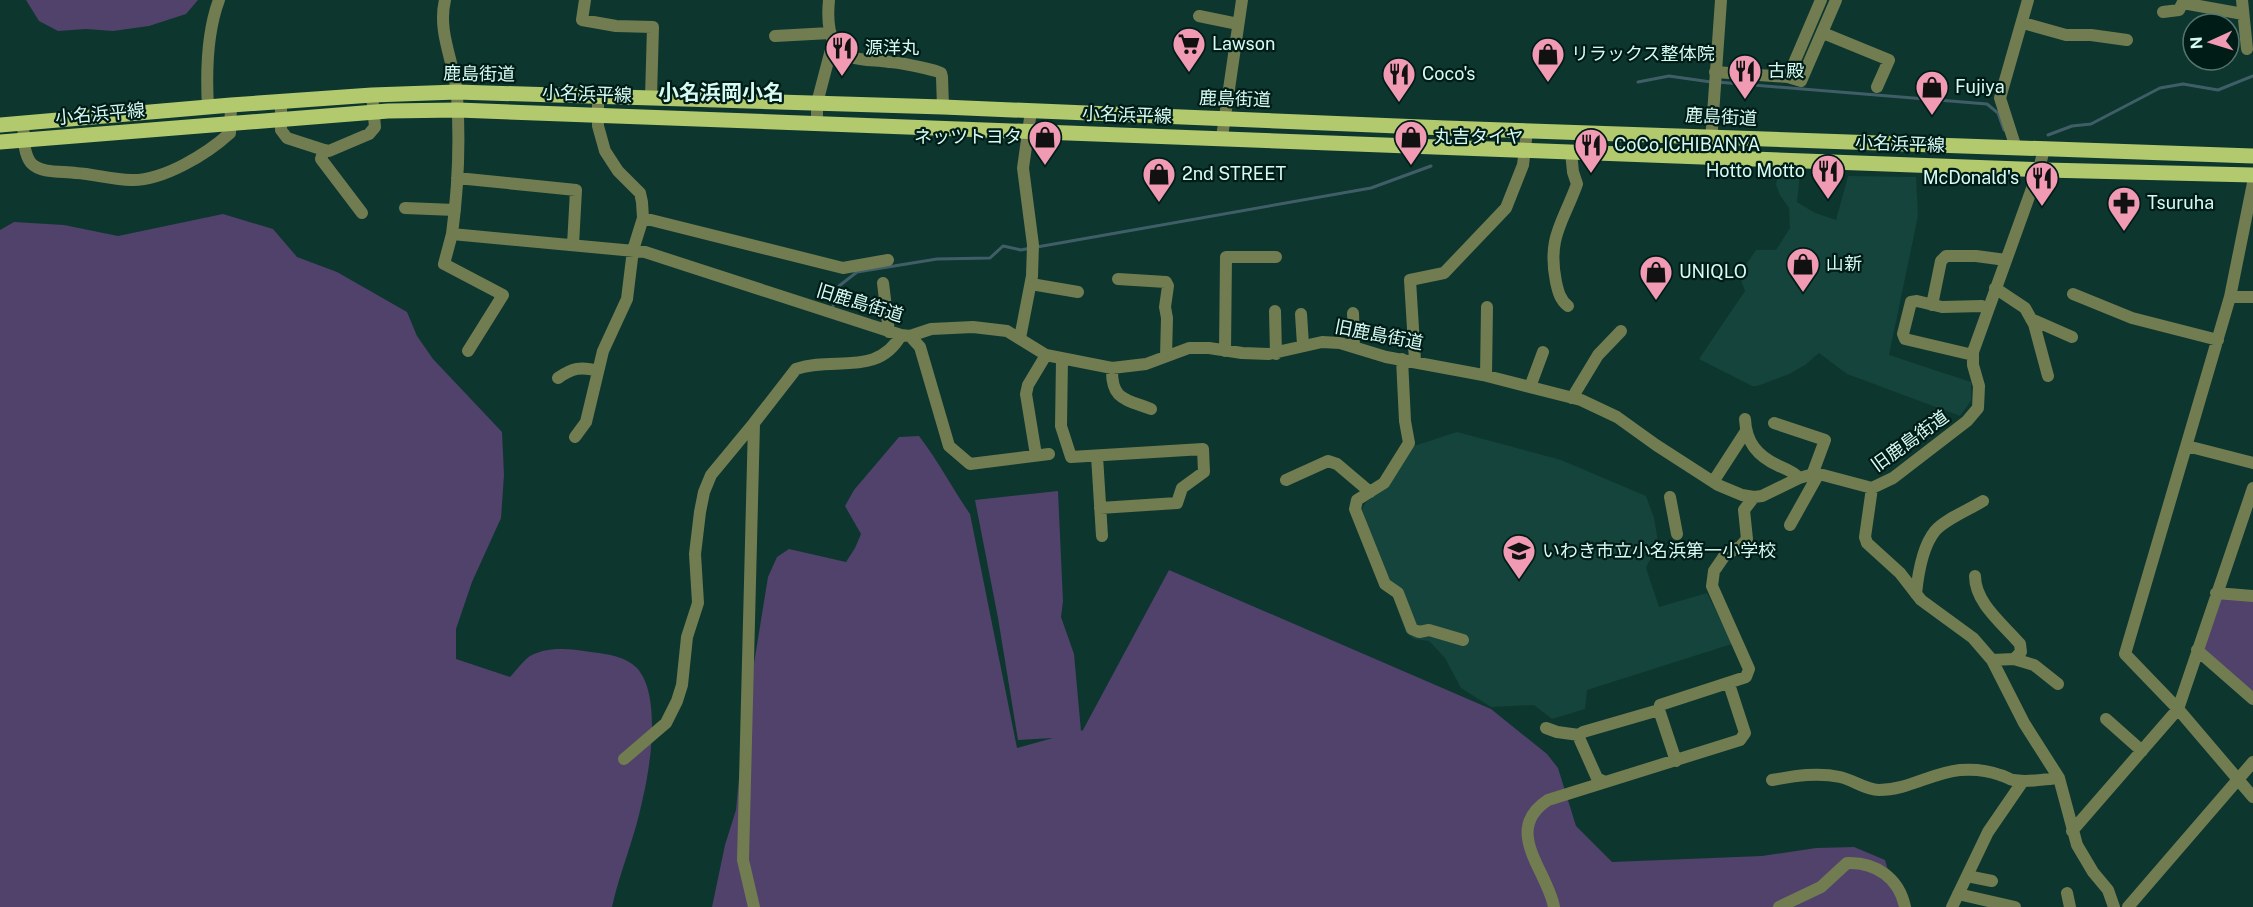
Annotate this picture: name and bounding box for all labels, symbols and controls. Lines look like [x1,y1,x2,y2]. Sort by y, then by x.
north arrow [2181,12,2241,72]
supermarket icon: Lawson [1171,26,1207,73]
restaurant icon: 源洋丸 [824,30,860,77]
place label: Lawson [1212,33,1275,54]
shop icon: リラックス整体院 [1530,36,1566,83]
text: N [2187,36,2206,50]
place label: 源洋丸 [865,37,919,58]
place label: リラックス整体院 [1571,43,1714,64]
restaurant icon: 古殿 [1727,53,1763,100]
restaurant icon: Coco's [1381,56,1417,103]
place label: 古殿 [1768,60,1804,81]
street label: 鹿島街道 [443,62,515,85]
place label: Coco's [1422,63,1475,84]
shop icon: Fujiya [1914,69,1950,116]
place label: Fujiya [1955,76,2005,97]
district label: 小名浜岡小名 [658,80,784,105]
street label: 小名浜平線 [542,81,632,106]
street label: 鹿島街道 [1199,87,1271,110]
street label: 小名浜平線 [54,99,146,128]
street label: 小名浜平線 [1082,102,1172,127]
street label: 鹿島街道 [1685,104,1758,129]
shop icon: ネッツトヨタ [1027,119,1063,166]
shop icon: 丸吉タイヤ [1393,119,1429,166]
place label: ネッツトヨタ [914,126,1022,147]
place label: 丸吉タイヤ [1434,126,1523,147]
restaurant icon: CoCo ICHIBANYA [1573,127,1609,174]
street label: 小名浜平線 [1855,131,1945,156]
place label: CoCo ICHIBANYA [1614,134,1761,155]
restaurant icon: Hotto Motto [1810,153,1846,200]
shop icon: 2nd STREET [1141,156,1177,203]
place label: Hotto Motto [1706,160,1805,181]
restaurant icon: McDonald's [2024,160,2060,207]
place label: 2nd STREET [1182,163,1287,184]
place label: McDonald's [1923,167,2019,188]
pharmacy icon: Tsuruha [2106,185,2142,232]
place label: Tsuruha [2147,192,2214,213]
shop icon: 山新 [1785,246,1821,293]
place label: 山新 [1826,253,1862,274]
shop icon: UNIQLO [1638,254,1674,301]
place label: UNIQLO [1679,261,1747,282]
street label: 旧鹿島街道 [814,279,906,326]
street label: 旧鹿島街道 [1333,316,1425,353]
street label: 旧鹿島街道 [1867,406,1952,476]
school or university icon: いわき市立小名浜第一小学校 [1501,533,1537,580]
place label: いわき市立小名浜第一小学校 [1542,540,1776,561]

